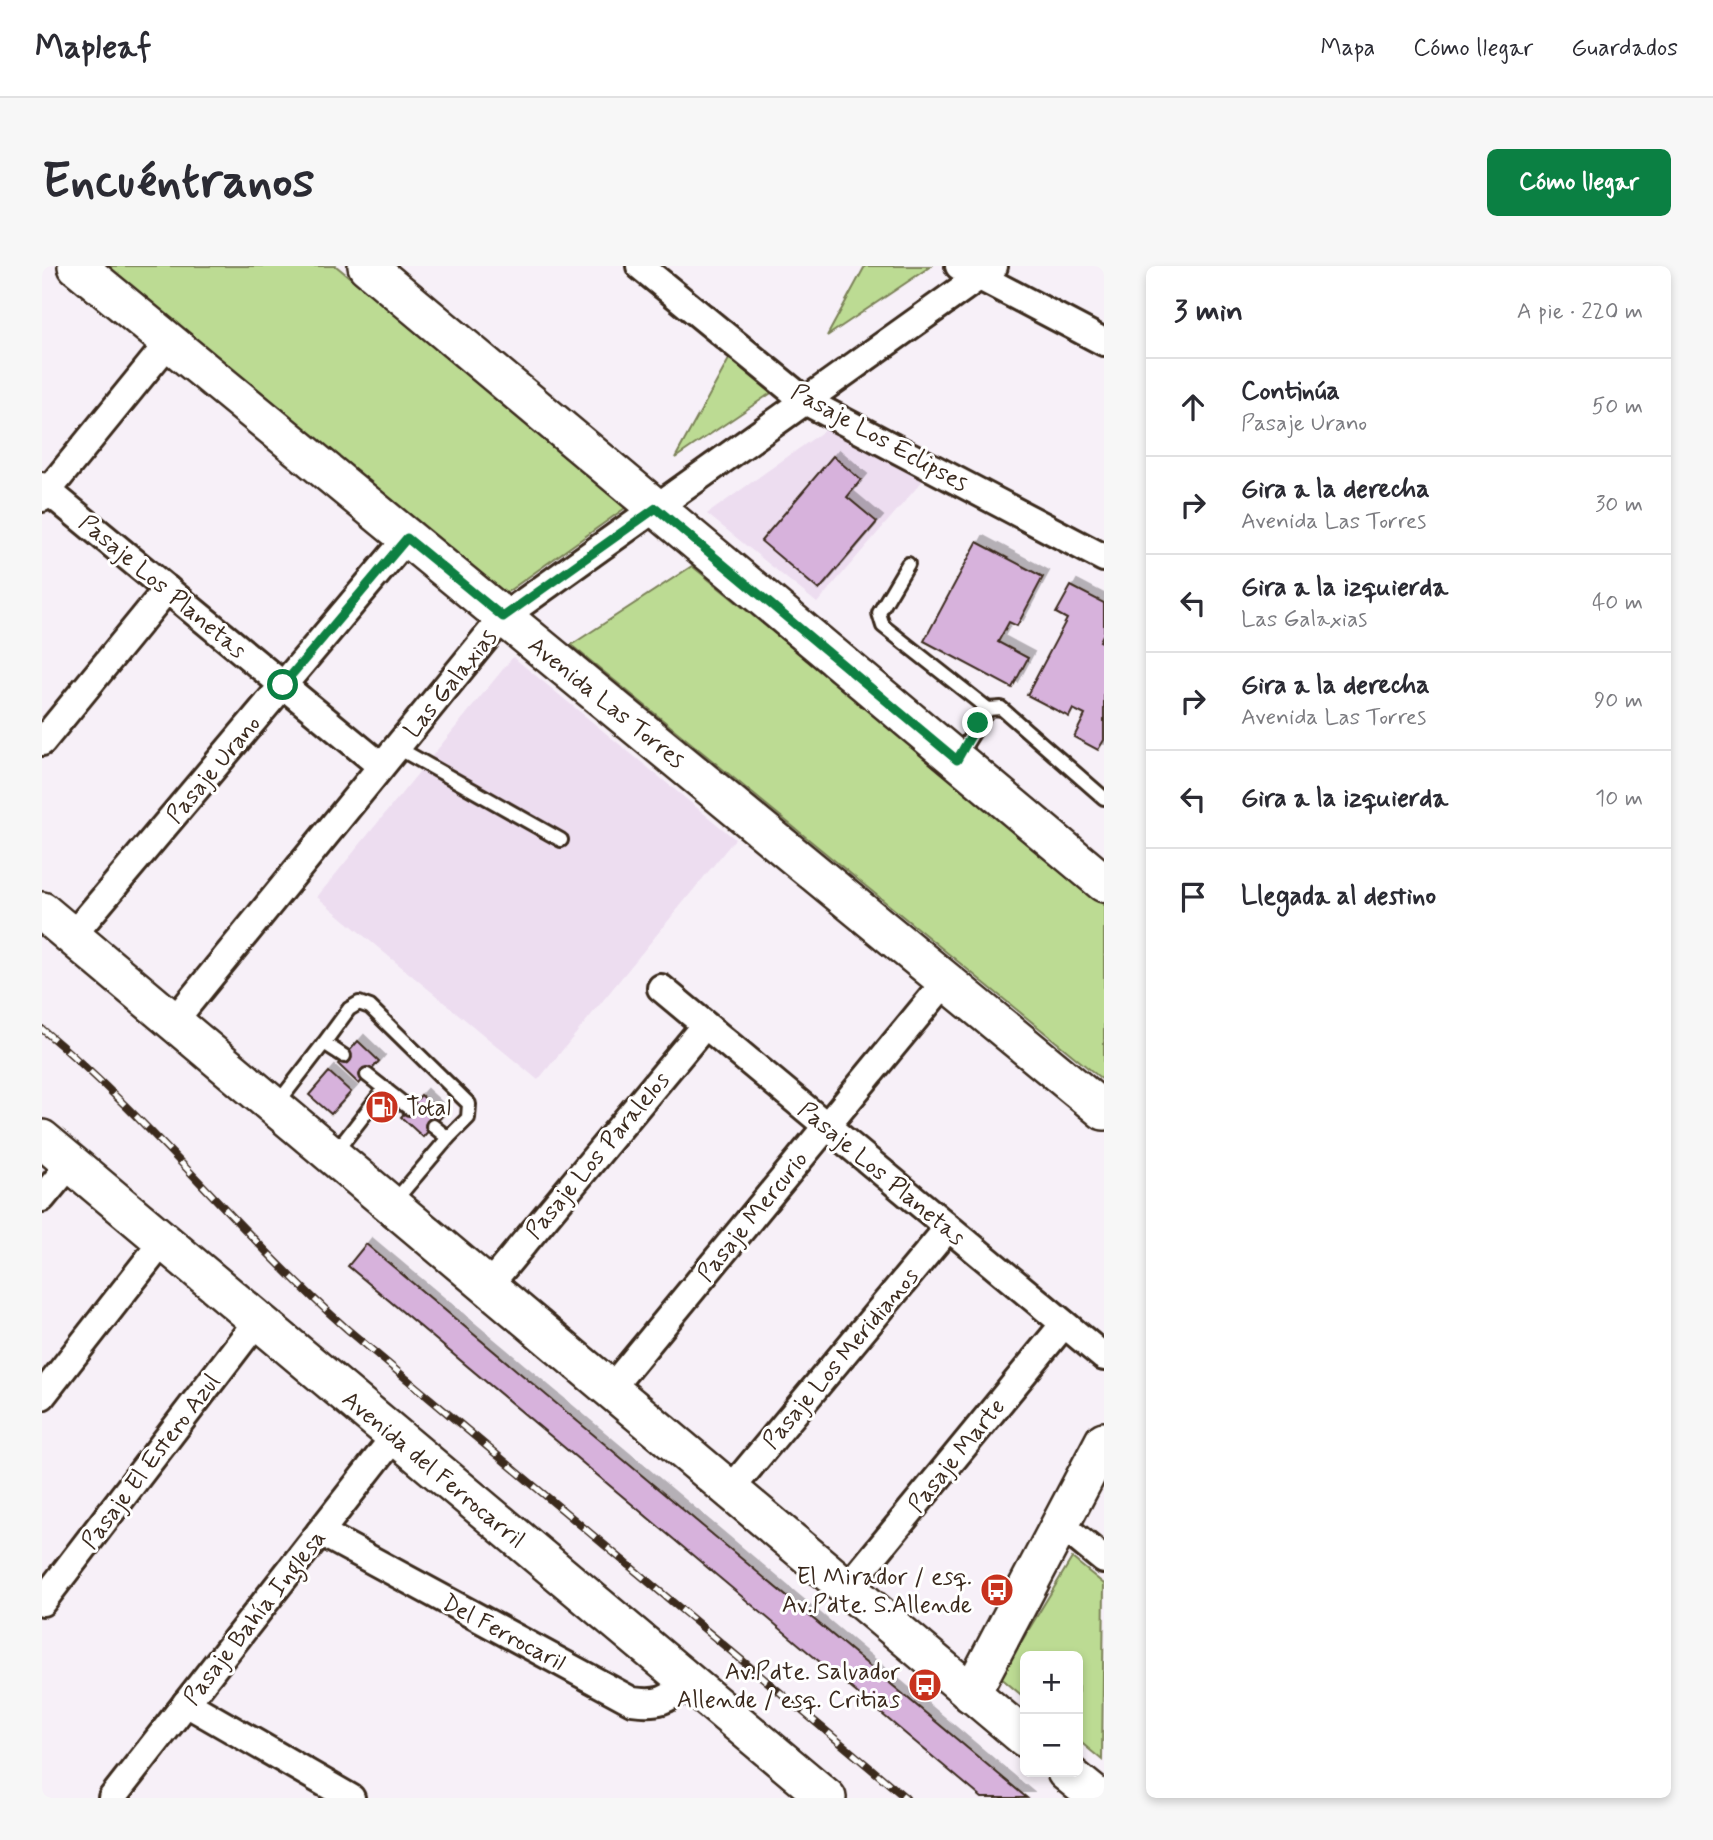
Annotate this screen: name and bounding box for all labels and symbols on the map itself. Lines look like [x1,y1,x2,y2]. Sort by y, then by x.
street label: Pasaje Los Eclipses [785,377,973,500]
street label: Pasaje Los Planetas [72,508,252,667]
street label: Las Galaxias [398,623,505,745]
street label: Avenida Las Torres [521,630,691,776]
route start [267,669,298,700]
route end [962,707,993,738]
street label: Pasaje Urano [160,710,268,830]
street label: Pasaje Los Paralelos [519,1066,678,1246]
fuel station icon: Total [363,1088,401,1126]
place label: Total [406,1093,451,1124]
street label: Pasaje Los Planetas [791,1095,971,1254]
street label: Pasaje Mercurio [691,1145,815,1289]
street label: Pasaje Los Meridianos [756,1262,926,1456]
street label: Pasaje El Estero Azul [75,1368,228,1556]
street label: Avenida del Ferrocarril [335,1384,531,1556]
street label: Pasaje Marte [902,1392,1013,1519]
street label: Pasaje Bahía Inglesa [177,1524,336,1714]
place label: El Mirador / esq. Av.Pdte. S.Allende [782,1562,972,1621]
bus stop icon: El Mirador / esq. Av.Pdte. S.Allende [978,1571,1016,1609]
street label: Del Ferrocaril [436,1588,570,1679]
place label: Av.Pdte. Salvador Allende / esq. Critias [677,1657,900,1716]
bus stop icon: Av.Pdte. Salvador Allende / esq. Critias [906,1666,944,1704]

